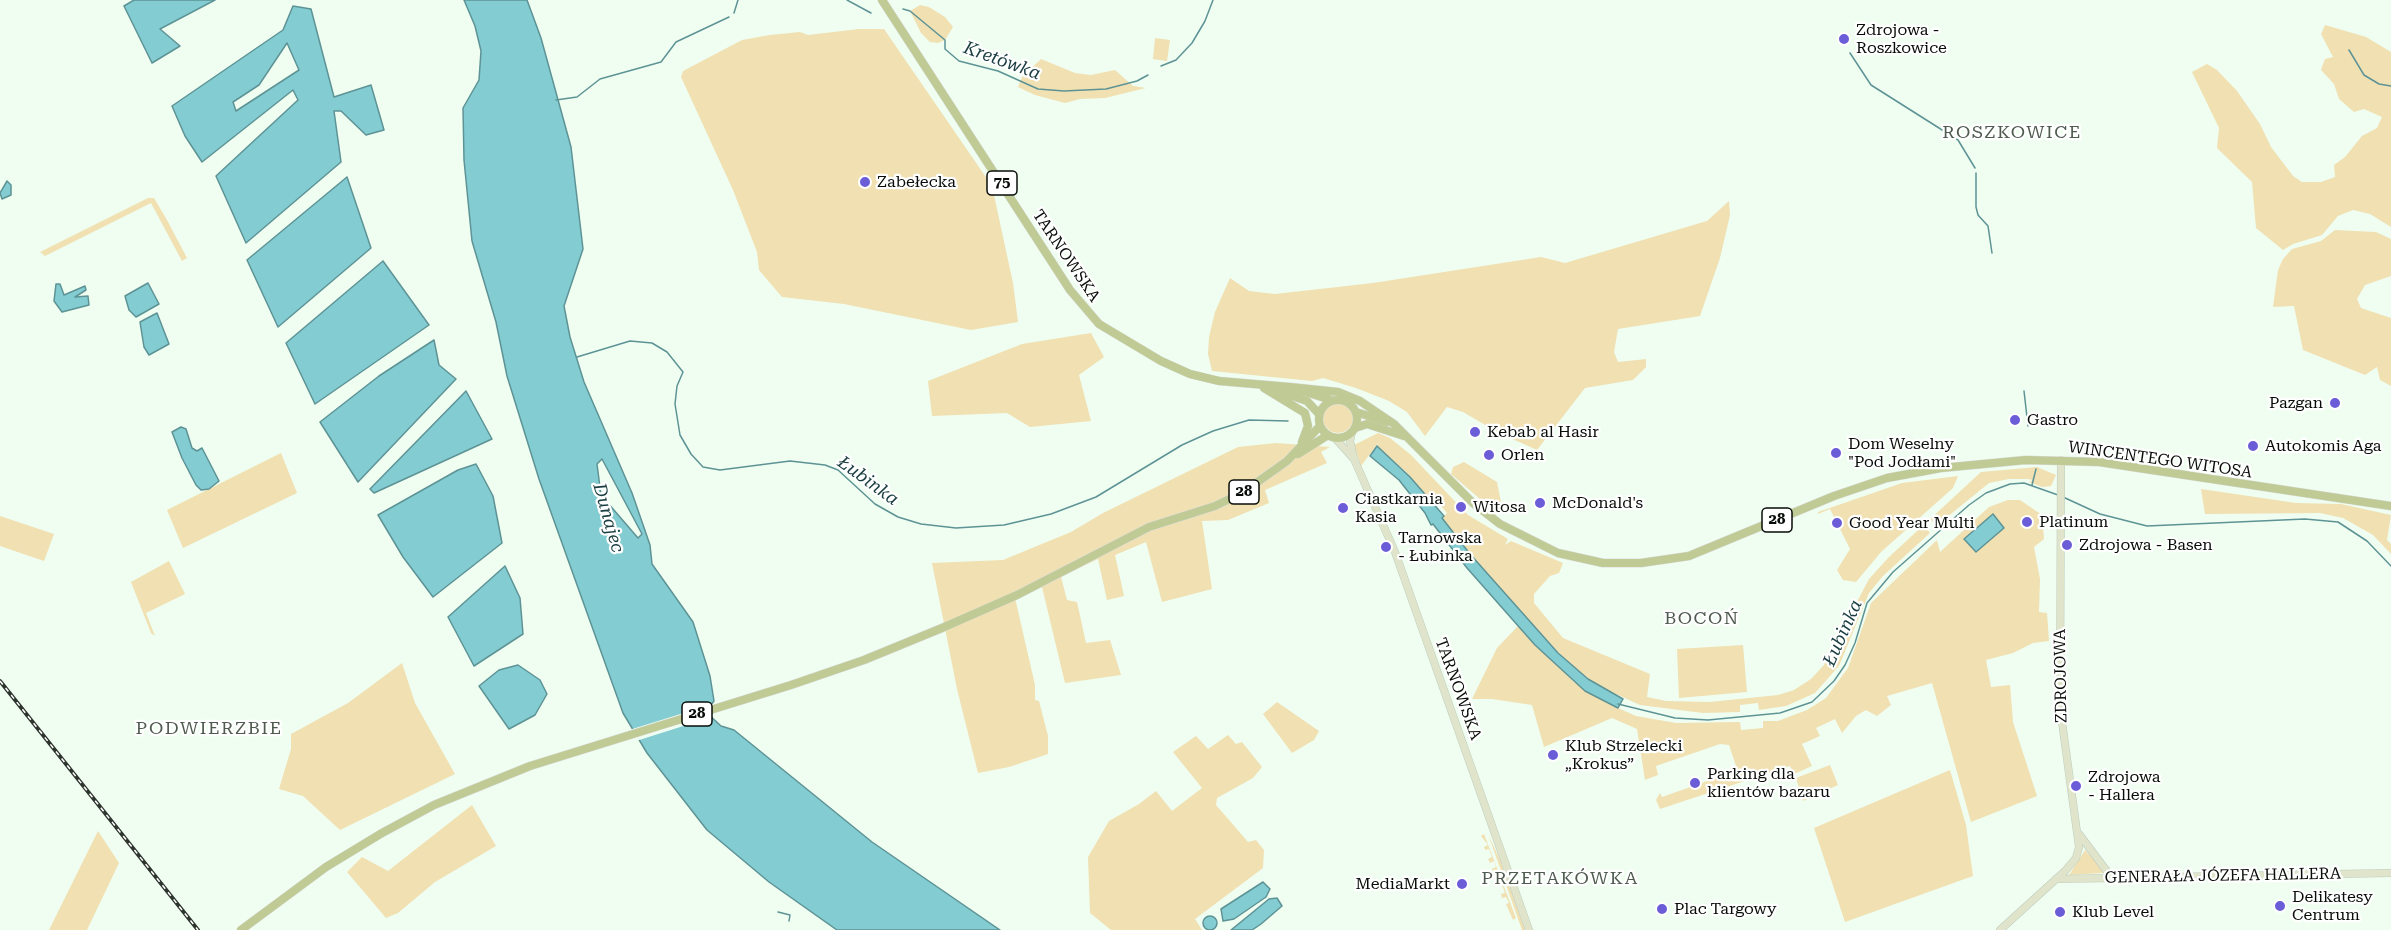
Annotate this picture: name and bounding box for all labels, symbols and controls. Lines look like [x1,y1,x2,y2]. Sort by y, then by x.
place label: Zdrojowa - Roszkowice [1856,20,1947,58]
marker: Zdrojowa - Roszkowice [1837,32,1851,46]
water label: Kretówka [961,37,1043,85]
district label: ROSZKOWICE [1942,122,2082,144]
road number: 75 [987,171,1017,195]
place label: Zabełecka [877,172,956,192]
marker: Zabełecka [858,175,872,189]
street label: TARNOWSKA [1028,206,1104,306]
place label: Pazgan [2269,393,2323,413]
marker: Pazgan [2328,396,2342,410]
place label: Gastro [2027,410,2078,430]
marker: Gastro [2008,413,2022,427]
place label: Kebab al Hasir [1487,422,1599,442]
marker: Kebab al Hasir [1468,425,1482,439]
place label: Dom Weselny "Pod Jodłami" [1848,434,1956,472]
place label: Autokomis Aga [2265,436,2381,456]
street label: WINCENTEGO WITOSA [2067,438,2253,482]
marker: Autokomis Aga [2246,439,2260,453]
place label: Orlen [1501,445,1544,465]
marker: Dom Weselny "Pod Jodłami" [1829,446,1843,460]
marker: Orlen [1482,448,1496,462]
water label: Łubinka [833,452,903,510]
road number: 28 [1229,480,1259,504]
water label: Dunajec [588,481,628,555]
place label: Ciastkarnia Kasia [1355,489,1443,527]
place label: McDonald's [1552,493,1643,513]
marker: McDonald's [1533,496,1547,510]
place label: Witosa [1473,497,1526,517]
marker: Witosa [1454,500,1468,514]
marker: Ciastkarnia Kasia [1336,501,1350,515]
road number: 28 [1762,508,1792,532]
place label: Platinum [2039,512,2108,532]
place label: Good Year Multi [1849,513,1975,533]
marker: Platinum [2020,515,2034,529]
marker: Good Year Multi [1830,516,1844,530]
place label: Tarnowska - Łubinka [1398,528,1482,566]
place label: Zdrojowa - Basen [2079,535,2213,555]
marker: Zdrojowa - Basen [2060,538,2074,552]
marker: Tarnowska - Łubinka [1379,540,1393,554]
water label: Łubinka [1819,597,1867,669]
district label: BOCOŃ [1664,608,1740,630]
street label: ZDROJOWA [2051,629,2071,723]
street label: TARNOWSKA [1431,635,1485,743]
road number: 28 [682,702,712,726]
district label: PODWIERZBIE [136,718,282,740]
place label: Klub Strzelecki „Krokus” [1565,736,1683,774]
marker: Klub Strzelecki „Krokus” [1546,748,1560,762]
place label: Parking dla klientów bazaru [1707,764,1830,802]
place label: Zdrojowa - Hallera [2088,767,2161,805]
marker: Parking dla klientów bazaru [1688,776,1702,790]
marker: Zdrojowa - Hallera [2069,779,2083,793]
street label: GENERAŁA JÓZEFA HALLERA [2105,864,2341,888]
district label: PRZETAKÓWKA [1481,868,1639,890]
place label: MediaMarkt [1356,874,1450,894]
marker: MediaMarkt [1455,877,1469,891]
place label: Delikatesy Centrum [2292,887,2373,925]
place label: Plac Targowy [1674,899,1777,919]
marker: Delikatesy Centrum [2273,899,2287,913]
marker: Plac Targowy [1655,902,1669,916]
place label: Klub Level [2072,902,2154,922]
marker: Klub Level [2053,905,2067,919]

